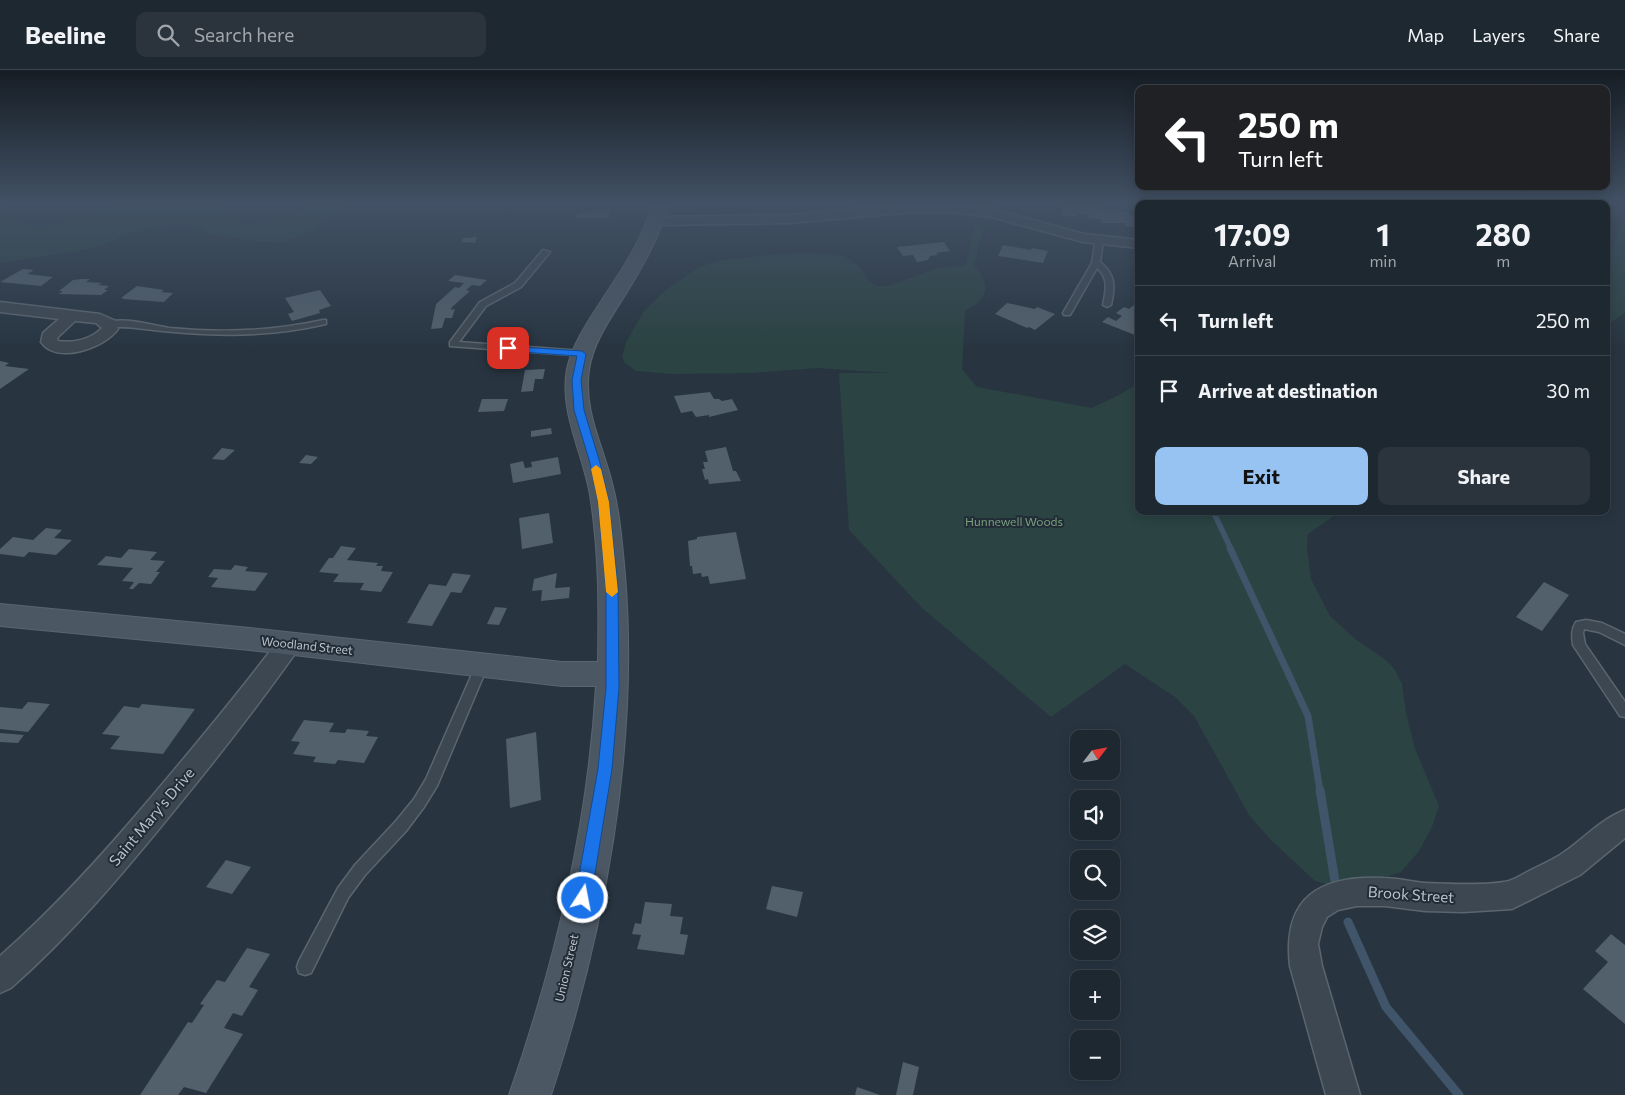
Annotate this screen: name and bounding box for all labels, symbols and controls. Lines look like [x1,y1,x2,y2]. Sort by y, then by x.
search box [136,12,486,57]
text: Beeline [25,20,106,49]
icon: search [154,21,182,49]
text: Search here [194,23,294,46]
text: Map [1407,24,1444,46]
text: Layers [1472,24,1525,46]
text: Share [1553,24,1600,46]
text: 250 m [1238,102,1339,145]
icon: left [1155,105,1220,170]
text: Turn left [1238,145,1323,172]
text: 17:09 [1214,215,1290,252]
text: 1 [1376,215,1390,252]
text: 280 [1476,215,1531,252]
text: Arrival [1228,251,1276,270]
text: min [1369,251,1397,270]
text: m [1496,251,1510,270]
icon: left [1155,307,1183,335]
text: Turn left [1198,309,1273,332]
text: 250 m [1536,309,1590,332]
pin [487,327,529,369]
icon: arrive [494,334,522,362]
icon: arrive [1155,377,1183,405]
text: Arrive at destination [1198,379,1378,402]
text: 30 m [1547,379,1590,402]
button: Exit [1155,447,1368,505]
button: Share [1378,447,1590,505]
park label: Hunnewell Woods [965,514,1063,528]
street label: Woodland Street [261,633,354,657]
north arrow [1070,730,1120,780]
map controls [1070,730,1120,1080]
street label: Saint Mary's Drive [105,763,198,869]
button: sound [1070,790,1120,840]
button: search [1070,850,1120,900]
position arrow [556,871,608,923]
street label: Brook Street [1367,882,1455,906]
button: layers [1070,910,1120,960]
street label: Union Street [551,933,581,1003]
button: + [1070,970,1120,1020]
button: − [1070,1030,1120,1080]

